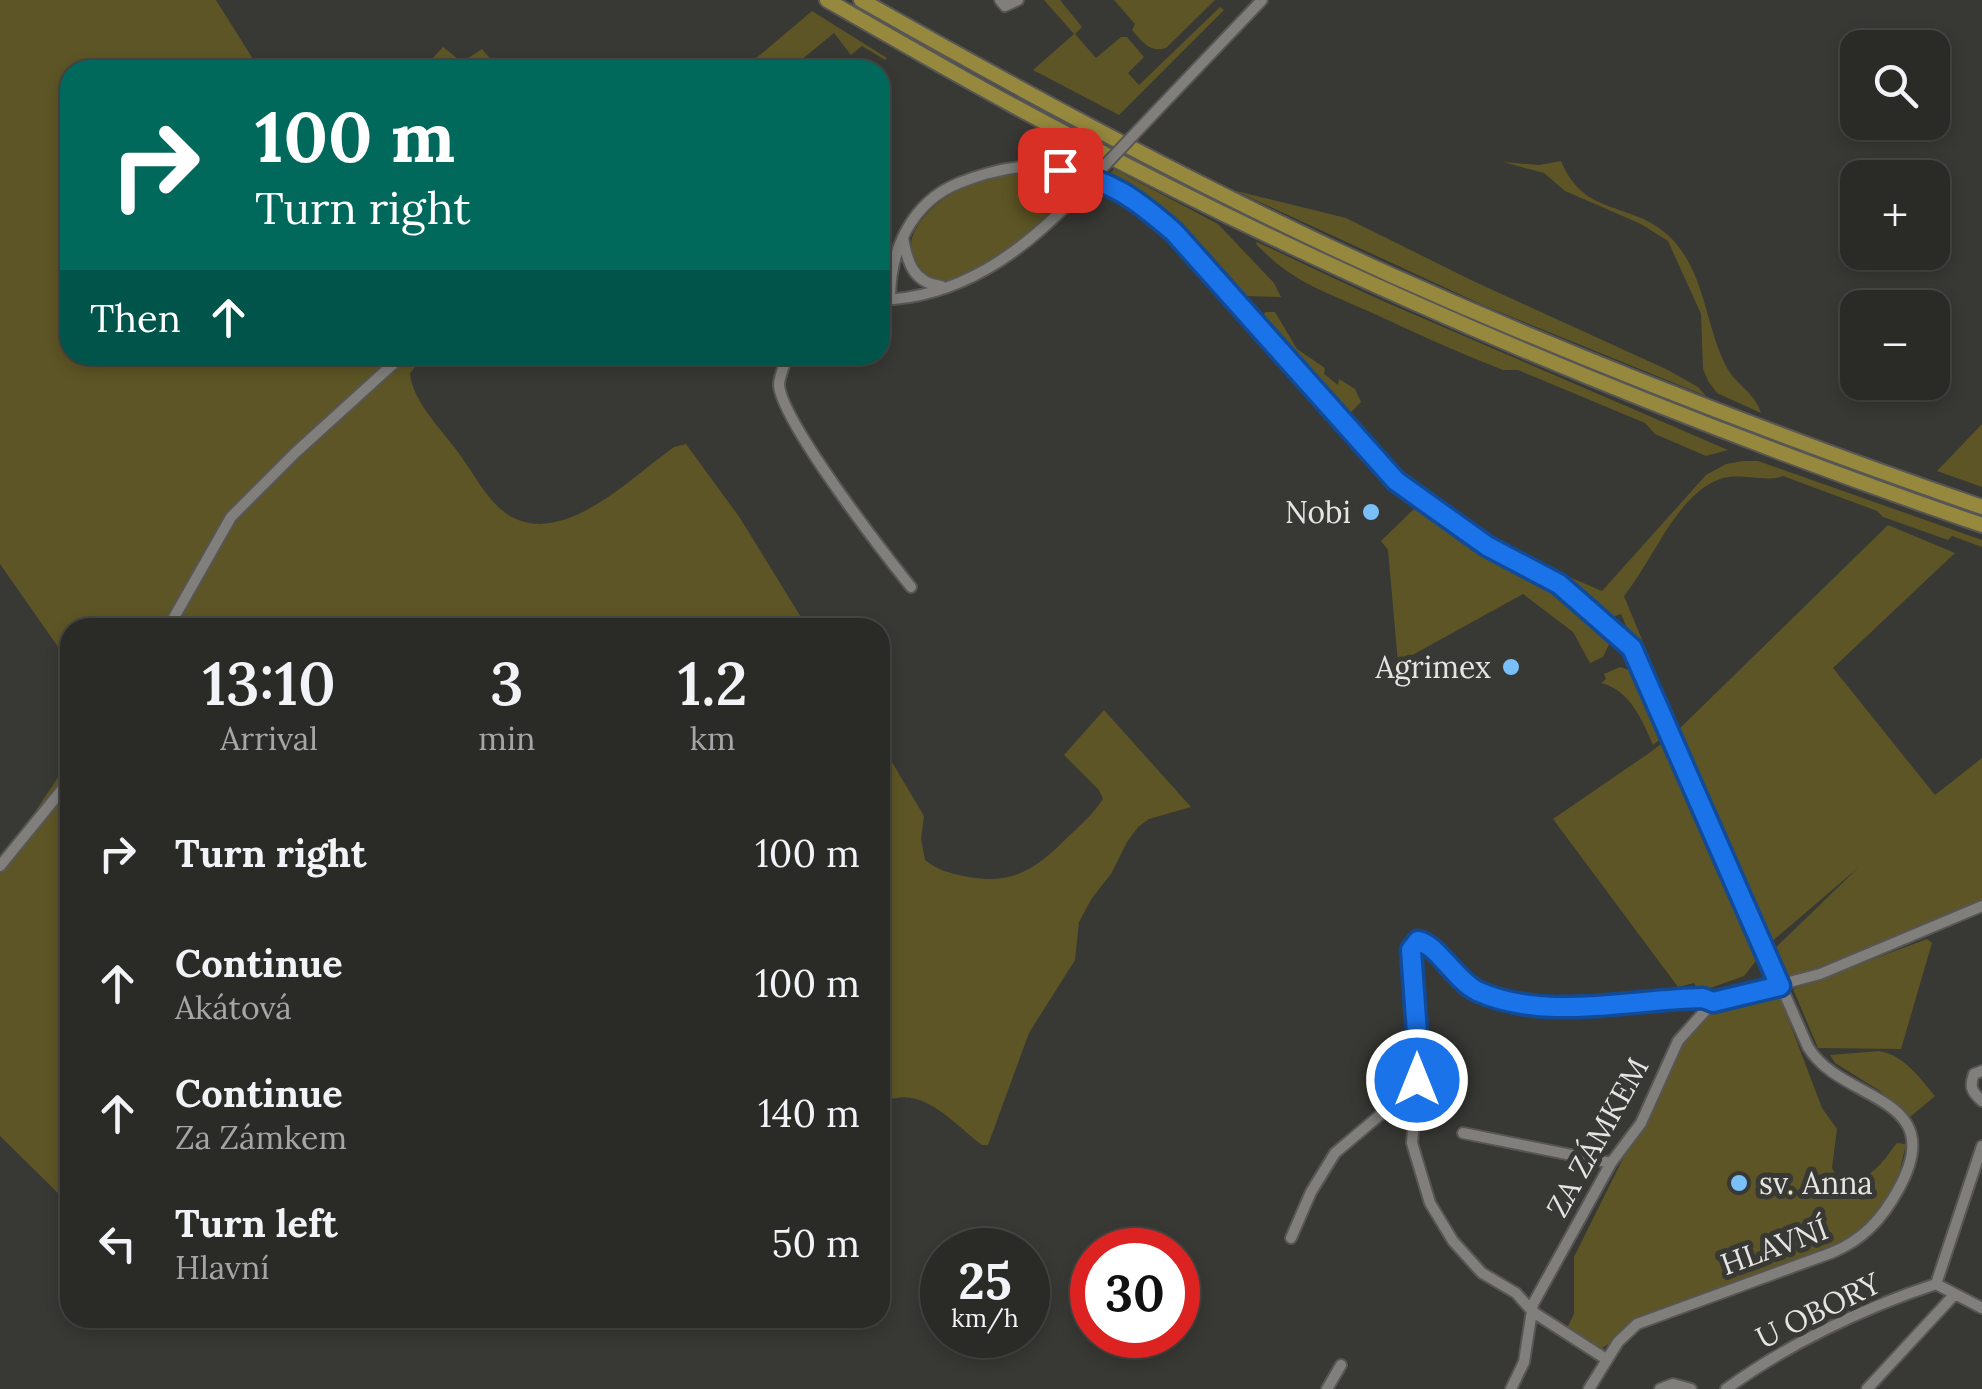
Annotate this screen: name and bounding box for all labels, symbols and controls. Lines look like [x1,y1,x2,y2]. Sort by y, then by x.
map controls [1840,30,1950,400]
button: search [1840,30,1950,140]
text: 100 m [255,92,455,181]
icon: right [90,100,220,230]
pin [1018,128,1103,213]
icon: arrive [1033,143,1088,198]
button: + [1840,160,1950,270]
text: Turn right [255,179,471,236]
icon: ahead [201,290,256,345]
button: − [1840,290,1950,400]
text: Then [90,294,181,342]
place label: Nobi [1285,493,1351,531]
marker: Nobi [1360,501,1382,523]
text: 13:10 [202,645,336,721]
text: 3 [490,645,524,721]
text: 1.2 [678,645,748,721]
place label: Agrimex [1374,648,1491,687]
marker: Agrimex [1500,656,1522,678]
text: Arrival [220,718,318,759]
text: min [478,718,535,759]
text: km [690,718,736,759]
icon: right [90,826,145,881]
text: Turn right [175,829,366,877]
text: 100 m [755,829,860,877]
text: Continue [175,939,343,987]
icon: ahead [90,956,145,1011]
text: 100 m [755,959,860,1007]
text: Akátová [175,987,292,1028]
position arrow [1365,1028,1469,1132]
street label: ZA ZÁMKEM [1538,1051,1656,1223]
text: Continue [175,1069,343,1117]
icon: ahead [90,1086,145,1141]
text: 140 m [758,1089,860,1137]
text: Za Zámkem [175,1117,347,1158]
place label: sv. Anna [1759,1164,1873,1202]
marker: sv. Anna [1728,1172,1750,1194]
text: Turn left [175,1199,338,1247]
street label: HLAVNÍ [1715,1209,1833,1283]
icon: left [90,1216,145,1271]
text: 50 m [772,1219,860,1267]
speed limit sign: 30 [1070,1228,1200,1358]
text: Hlavní [175,1247,269,1288]
text: 25 [958,1249,1012,1313]
street label: U OBORY [1750,1263,1887,1356]
text: km/h [951,1302,1019,1334]

